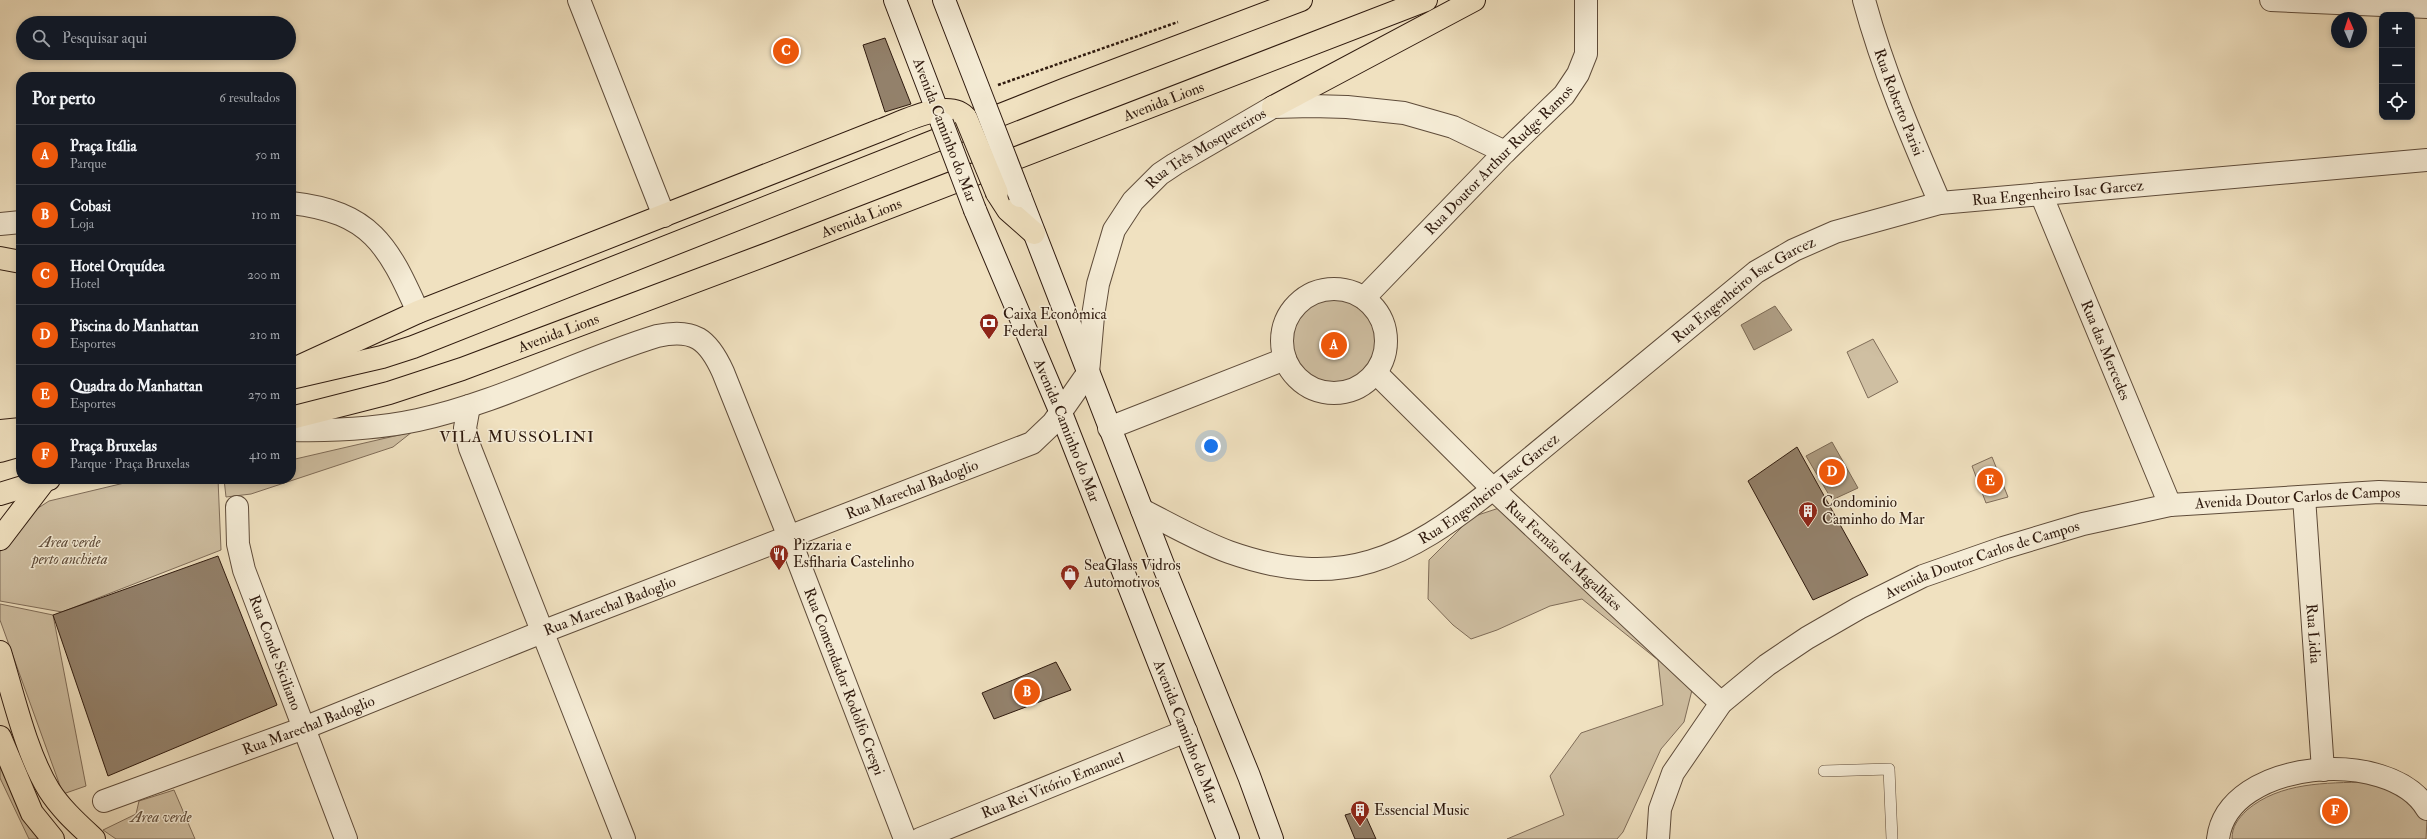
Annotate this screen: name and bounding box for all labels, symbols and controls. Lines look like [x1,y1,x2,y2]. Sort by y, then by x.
north arrow [2331,12,2367,48]
map controls [2379,12,2415,120]
button: + [2379,12,2415,48]
search box [16,16,296,60]
icon: search [30,27,52,49]
text: Pesquisar aqui [62,29,147,48]
pin: C [773,36,799,66]
street label: Rua Roberto Parisi [1869,46,1928,159]
button: − [2379,48,2415,84]
street label: Avenida Caminho do Mar [908,55,981,205]
street label: Avenida Lions [1120,78,1207,126]
street label: Rua Doutor Arthur Rudge Ramos [1421,82,1578,239]
button: locate [2379,84,2415,120]
text: Por perto [32,88,95,109]
text: 6 resultados [219,90,280,106]
street label: Rua Três Mosqueteiros [1142,104,1270,193]
text: Praça Itália [70,137,137,156]
text: A [41,147,49,163]
text: 50 m [255,147,280,163]
text: Parque [70,156,106,172]
street label: Rua Engenheiro Isac Garcez [1971,176,2145,210]
street label: Avenida Lions [818,194,905,243]
text: Cobasi [70,197,111,216]
text: B [41,207,49,223]
text: 110 m [251,207,280,223]
text: Loja [70,216,94,232]
street label: Rua Engenheiro Isac Garcez [1668,233,1818,347]
text: Hotel Orquídea [70,257,165,276]
text: C [40,267,50,283]
text: 200 m [247,267,280,283]
text: Hotel [70,276,100,292]
street label: Rua das Mercedes [2076,297,2135,403]
place label: Caixa Econômica Federal [1003,305,1108,341]
street label: Avenida Lions [514,309,602,357]
bank icon: Caixa Econômica Federal [978,312,1000,340]
text: Piscina do Manhattan [70,317,199,336]
text: D [40,327,50,343]
text: 210 m [249,327,280,343]
pin: A [1321,330,1347,360]
text: Esportes [70,336,116,352]
street label: Avenida Caminho do Mar [1029,355,1104,505]
text: Quadra do Manhattan [70,377,203,396]
text: E [40,387,50,403]
text: 270 m [248,387,280,403]
text: Esportes [70,396,116,412]
district label: VILA MUSSOLINI [439,427,595,447]
street label: Rua Engenheiro Isac Garcez [1415,429,1563,549]
your location [1201,436,1221,456]
text: Praça Bruxelas [70,437,157,456]
text: F [41,447,49,463]
text: 410 m [249,447,280,463]
text: Parque · Praça Bruxelas [70,456,190,472]
street label: Rua Marechal Badoglio [843,456,981,524]
pin: D [1819,457,1845,487]
pin: E [1977,466,2003,496]
street label: Avenida Doutor Carlos de Campos [2193,483,2401,513]
place label: Condominio Caminho do Mar [1822,493,1925,529]
street label: Rua Fernão de Magalhães [1501,497,1626,615]
building icon: Condominio Caminho do Mar [1797,500,1819,528]
street label: Avenida Doutor Carlos de Campos [1881,517,2082,604]
park label: Area verde perto anchieta [29,533,108,569]
place label: Pizzaria e Esfiharia Castelinho [793,536,914,572]
restaurant icon: Pizzaria e Esfiharia Castelinho [768,543,790,571]
place label: SeaGlass Vidros Automotivos [1083,556,1181,592]
shop icon: SeaGlass Vidros Automotivos [1059,563,1081,591]
street label: Rua Marechal Badoglio [541,572,679,640]
street label: Rua Comendador Rodolfo Crespi [799,585,889,778]
street label: Rua Conde Siciliano [244,592,305,713]
street label: Rua Lidia [2301,603,2325,665]
street label: Avenida Caminho do Mar [1148,656,1222,807]
pin: B [1014,677,1040,707]
street label: Rua Marechal Badoglio [240,692,378,760]
street label: Rua Rei Vitório Emanuel [979,748,1127,823]
pin: F [2322,796,2348,826]
building icon: Essencial Music [1349,799,1371,827]
place label: Essencial Music [1374,801,1469,820]
park label: Area verde [128,808,193,827]

